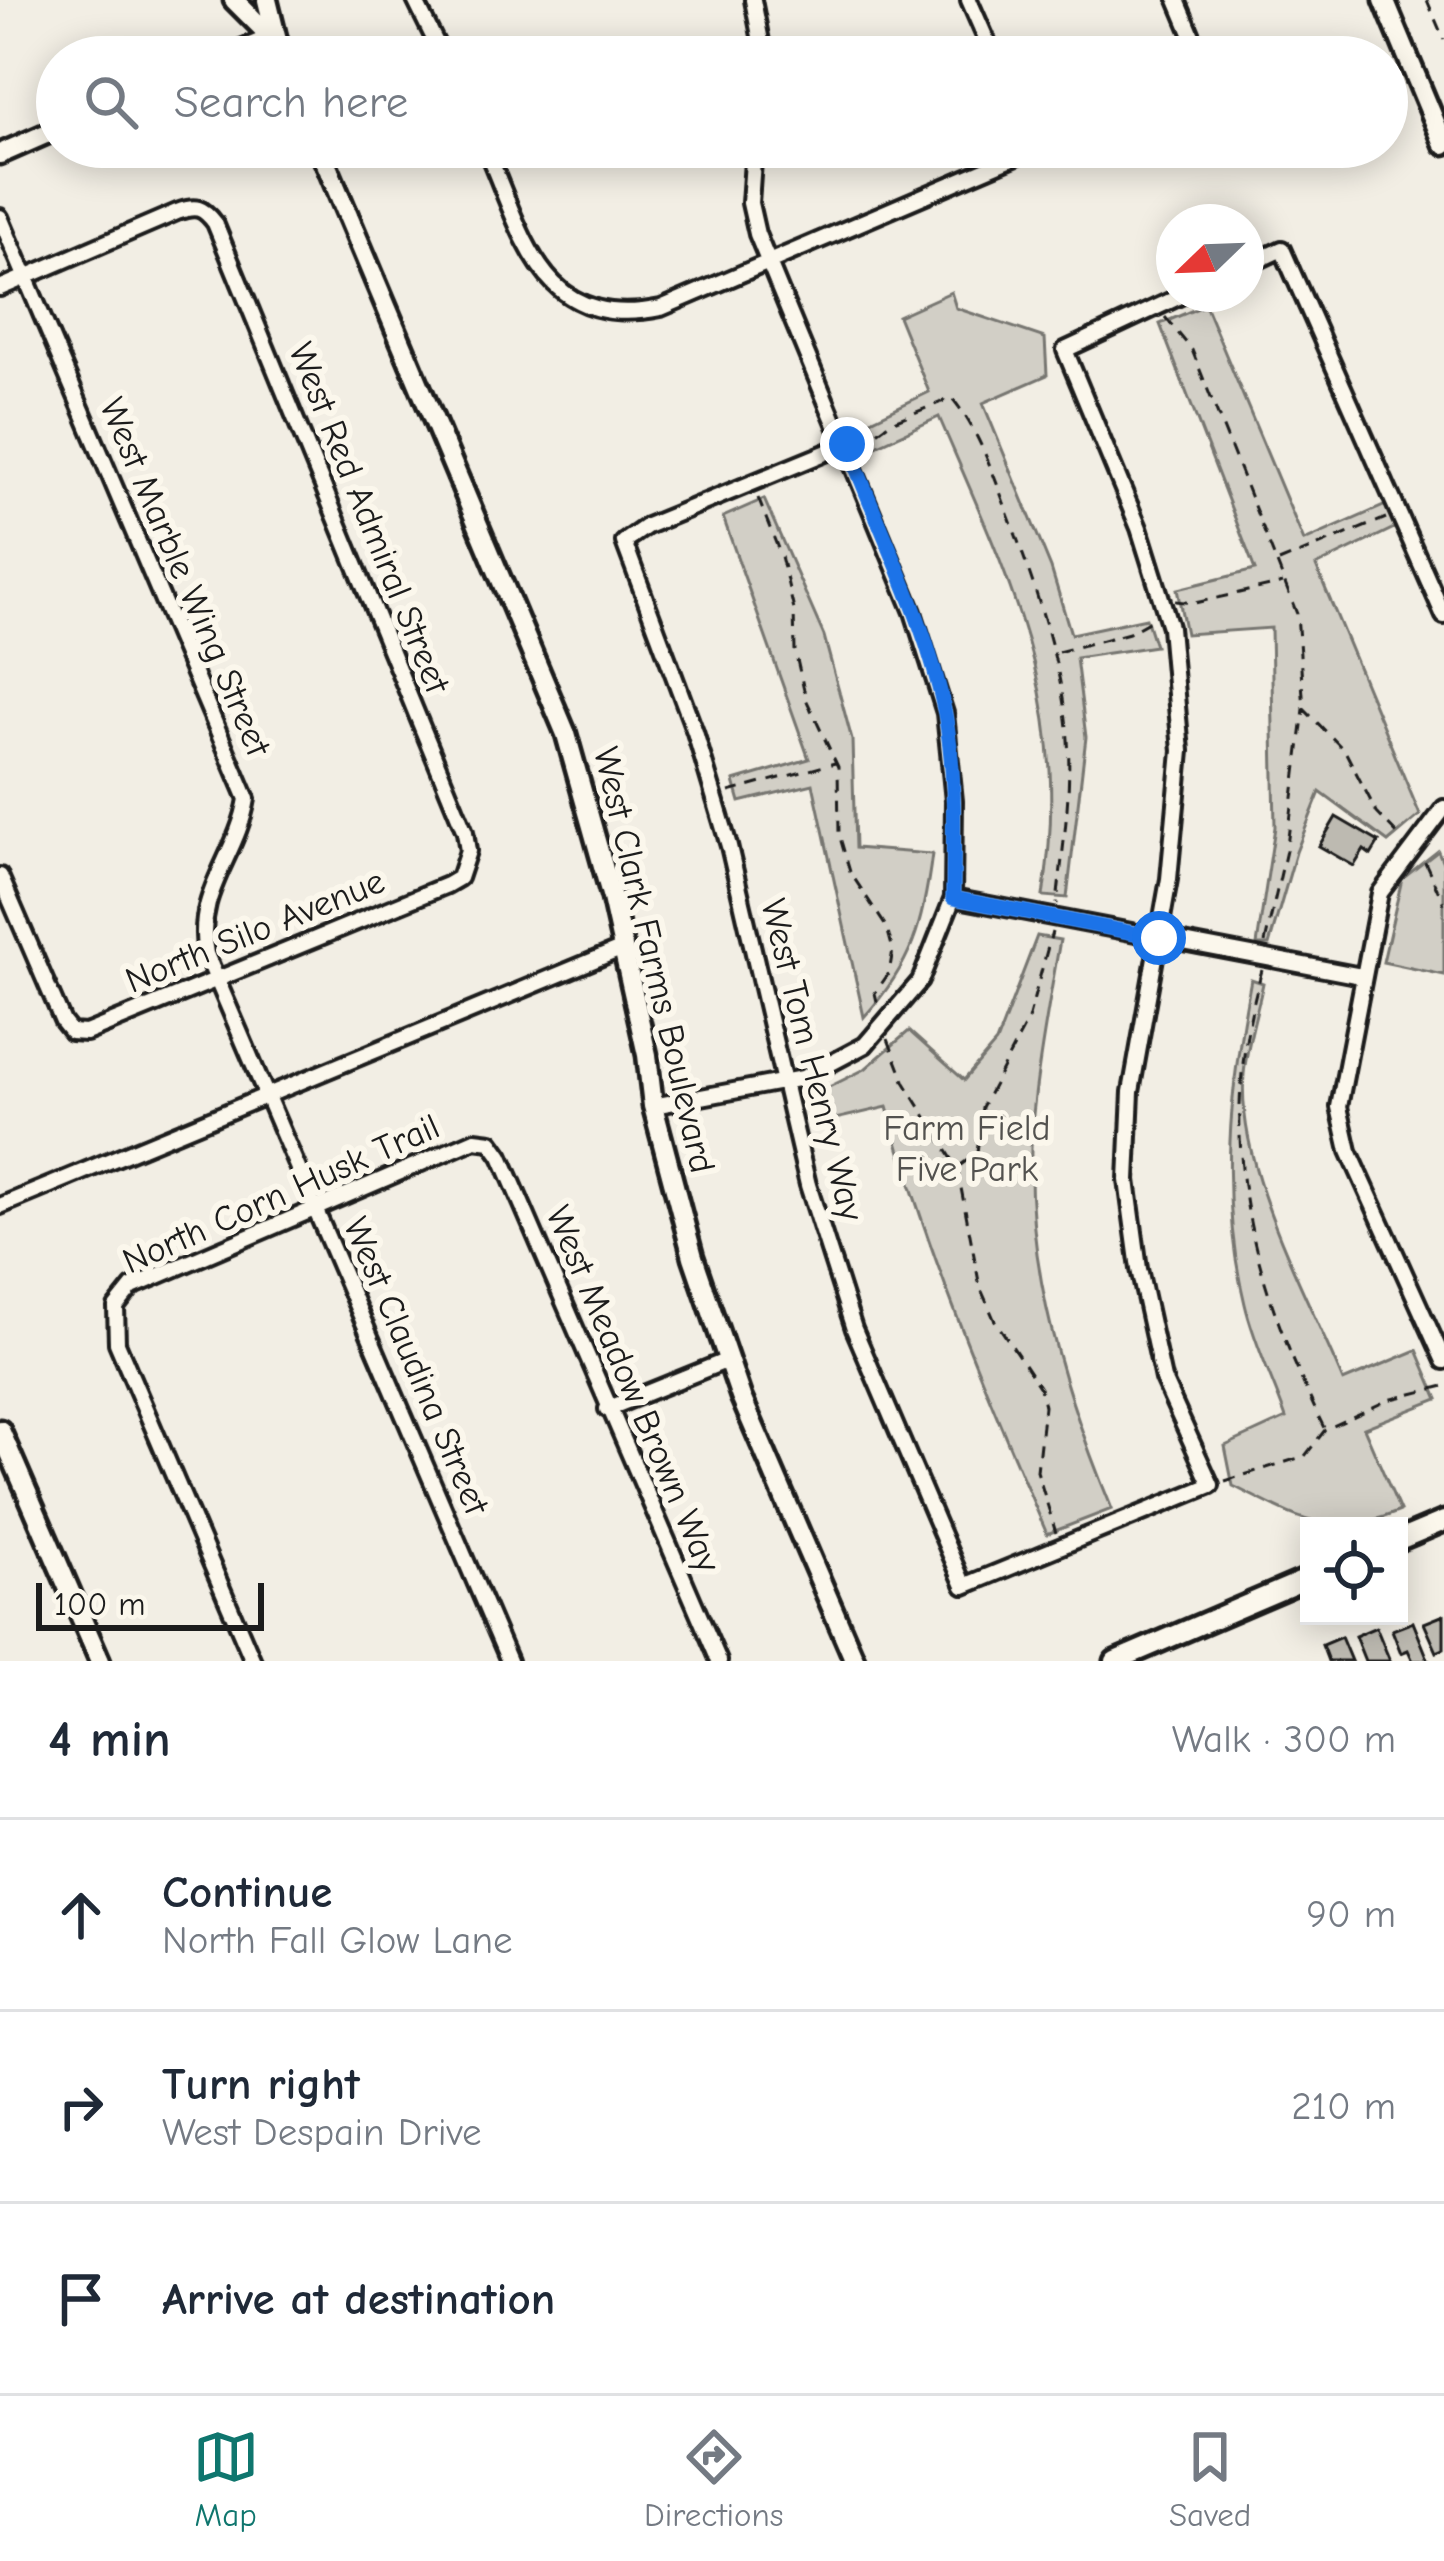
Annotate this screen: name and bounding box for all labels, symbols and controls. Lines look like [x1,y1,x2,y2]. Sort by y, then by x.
search box [36,36,1408,168]
icon: search [78,69,144,135]
text: Search here [174,76,408,128]
north arrow [1156,204,1264,312]
street label: West Red Admiral Street [280,337,459,701]
street label: West Marble Wing Street [91,392,280,764]
route end [820,417,874,471]
street label: West Clark Farms Boulevard [585,743,723,1177]
street label: North Silo Avenue [120,860,390,1002]
street label: West Tom Henry Way [752,895,872,1226]
route start [1132,911,1186,965]
street label: North Corn Husk Trail [116,1106,446,1282]
park label: Farm Field Five Park [883,1108,1051,1190]
street label: West Meadow Brown Way [537,1200,729,1579]
street label: West Claudina Street [335,1211,498,1522]
map controls [1300,1517,1408,1625]
button: locate [1300,1517,1408,1625]
scale bar [36,1577,264,1630]
text: 100 m [54,1585,146,1623]
text: 4 min [48,1710,171,1769]
text: Walk · 300 m [1172,1717,1396,1762]
text: Continue [162,1866,332,1918]
icon: ahead [48,1882,114,1948]
text: 90 m [1306,1892,1396,1937]
text: North Fall Glow Lane [162,1918,513,1963]
text: Turn right [162,2058,360,2110]
icon: right [48,2074,114,2140]
text: 210 m [1291,2084,1396,2129]
text: West Despain Drive [162,2110,482,2155]
icon: arrive [48,2266,114,2332]
text: Arrive at destination [162,2273,555,2325]
tab: Map [193,2424,259,2534]
tab: Directions [644,2424,784,2534]
tab: Saved [1169,2424,1251,2534]

